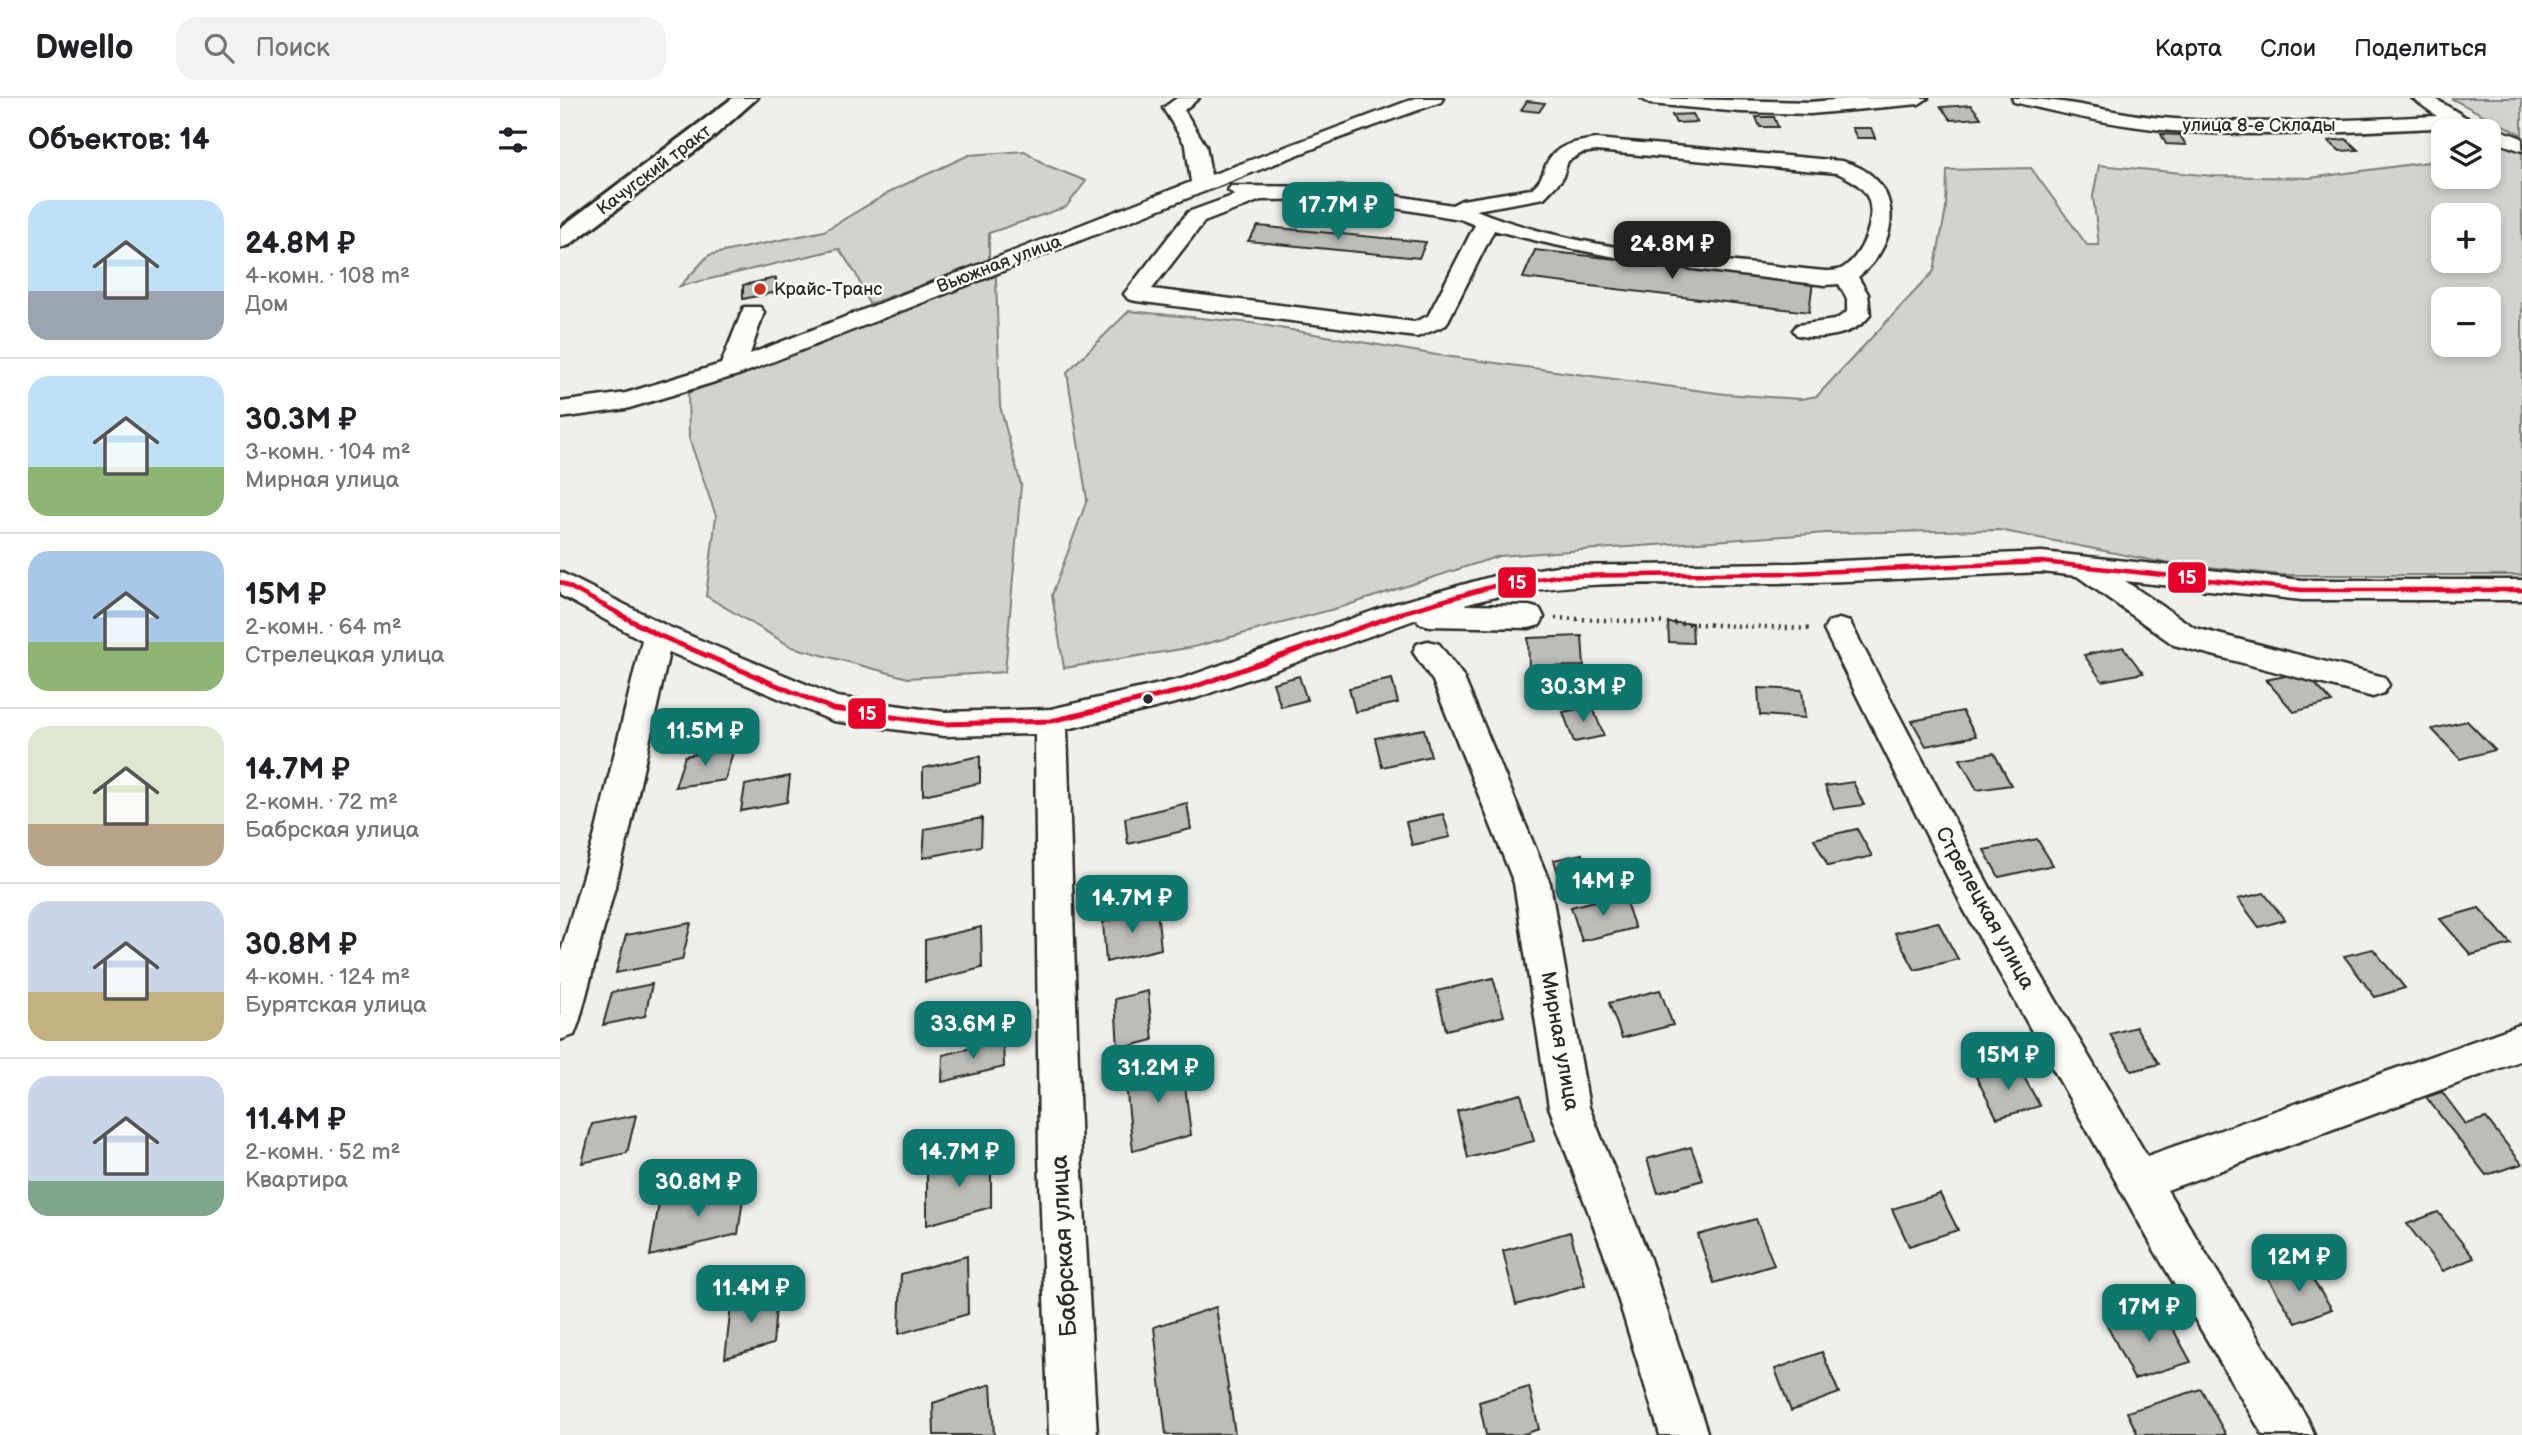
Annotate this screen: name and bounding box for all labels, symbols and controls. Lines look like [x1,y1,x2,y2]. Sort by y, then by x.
search box [176,17,666,80]
text: Dwello [35,28,134,68]
icon: search [200,29,238,67]
text: Поиск [256,33,330,64]
text: Карта [2155,34,2222,63]
text: Слои [2260,34,2316,63]
text: Поделиться [2354,34,2487,63]
street label: улица 8-е Склады [2182,115,2336,136]
map controls [2431,119,2501,357]
button: layers [2431,119,2501,189]
street label: Качугский тракт [593,120,716,220]
icon: filters [494,121,532,159]
text: Объектов: 14 [28,122,210,158]
pin: 17.7M ₽ [1273,183,1403,242]
text: 17.7M ₽ [1298,191,1378,219]
button: + [2431,203,2501,273]
pin: 24.8M ₽ [1607,222,1737,281]
text: 24.8M ₽ [245,226,356,262]
icon: home [84,228,168,312]
text: 24.8M ₽ [1630,230,1714,258]
street label: Вьюжная улица [934,231,1064,297]
text: 4-комн. · 108 m² [245,262,410,290]
place label: Крайс-Транс [774,279,883,300]
marker: Крайс-Транс [752,281,768,297]
button: − [2431,287,2501,357]
text: Дом [245,290,288,318]
text: 30.3M ₽ [245,402,357,438]
icon: home [84,404,168,488]
text: 3-комн. · 104 m² [245,438,411,466]
text: Мирная улица [245,466,399,494]
line badge: 15 [2167,561,2207,594]
line badge: 15 [1497,566,1537,599]
text: 15 [2178,567,2197,590]
text: 15 [1508,572,1527,595]
text: 15M ₽ [245,577,326,613]
icon: home [84,579,168,663]
text: 2-комн. · 64 m² [245,613,402,641]
text: Стрелецкая улица [245,641,445,669]
pin: 30.3M ₽ [1518,664,1648,724]
text: 30.3M ₽ [1540,673,1626,701]
unlabelled marker [1141,692,1155,706]
line badge: 15 [847,697,887,730]
text: 15 [858,703,877,726]
pin: 11.5M ₽ [640,708,770,768]
text: 11.5M ₽ [666,717,744,745]
text: 14.7M ₽ [245,752,350,788]
icon: home [84,754,168,838]
text: 2-комн. · 72 m² [245,788,398,816]
text: Бабрская улица [245,816,419,844]
street label: Стрелецкая улица [1930,822,2040,994]
pin: 14M ₽ [1554,858,1652,918]
text: 14M ₽ [1572,867,1634,895]
pin: 14.7M ₽ [1067,876,1197,935]
text: 14.7M ₽ [1092,884,1172,912]
text: 30.8M ₽ [245,927,357,963]
icon: home [84,929,168,1013]
text: 4-комн. · 124 m² [245,963,410,991]
street label: Мирная улица [1535,969,1585,1113]
text: Бурятская улица [245,991,427,1019]
pin: 33.6M ₽ [908,1002,1038,1061]
text: 33.6M ₽ [930,1010,1016,1038]
pin: 15M ₽ [1959,1032,2057,1092]
text: 15M ₽ [1977,1041,2039,1069]
pin: 31.2M ₽ [1093,1046,1223,1105]
text: 31.2M ₽ [1117,1054,1199,1082]
text: 11.4M ₽ [245,1102,346,1138]
icon: home [84,1104,168,1188]
pin: 14.7M ₽ [894,1130,1024,1189]
text: 2-комн. · 52 m² [245,1138,400,1166]
text: 14.7M ₽ [919,1138,999,1166]
street label: Бабрская улица [1045,1154,1083,1338]
pin: 30.8M ₽ [633,1160,763,1219]
text: Квартира [245,1166,348,1194]
text: 30.8M ₽ [655,1168,741,1196]
pin: 12M ₽ [2250,1234,2348,1294]
text: 12M ₽ [2268,1243,2330,1271]
pin: 11.4M ₽ [686,1266,816,1325]
text: 11.4M ₽ [712,1274,790,1302]
pin: 17M ₽ [2100,1284,2198,1344]
text: 17M ₽ [2118,1293,2180,1321]

